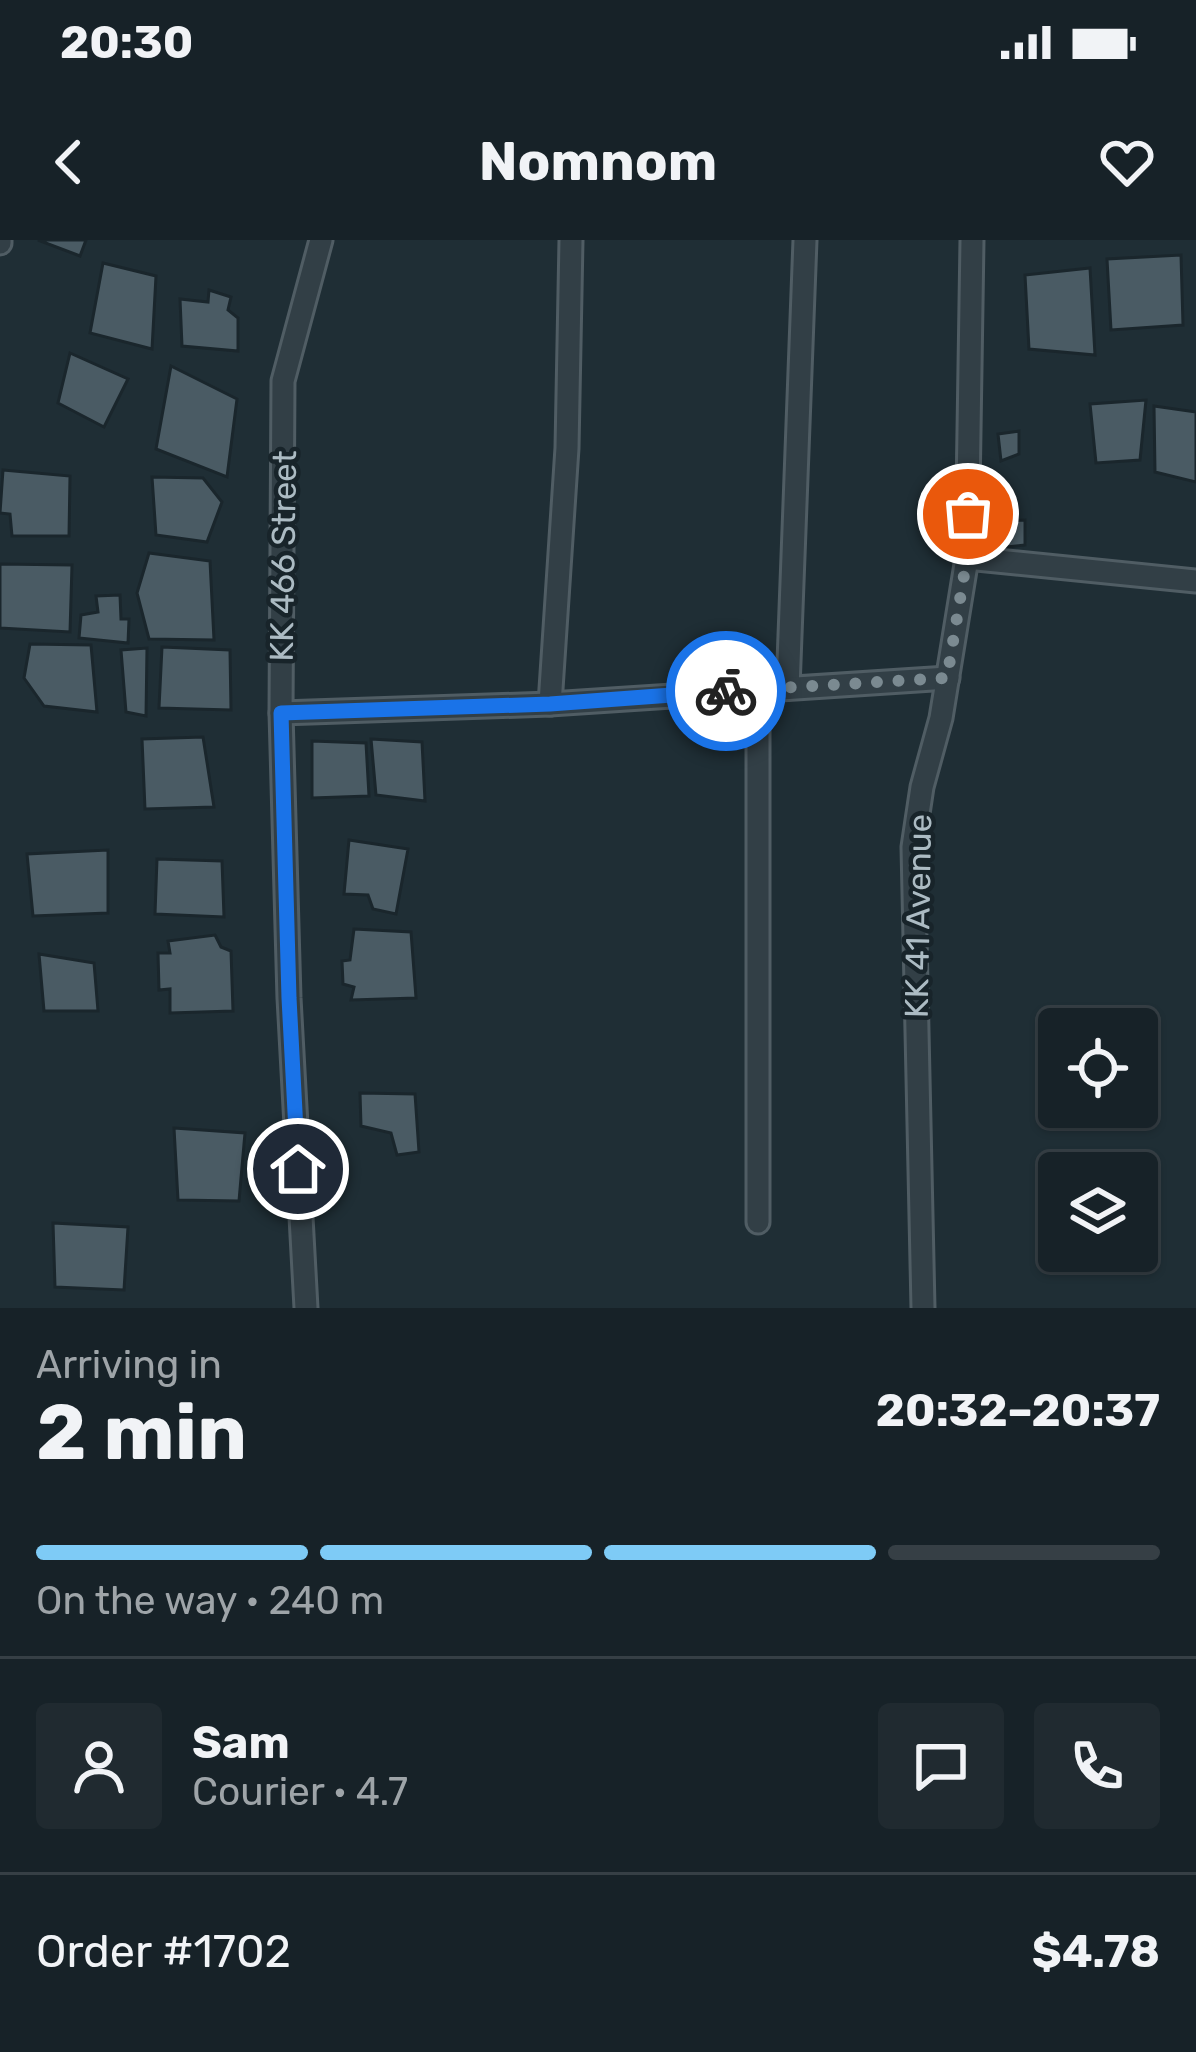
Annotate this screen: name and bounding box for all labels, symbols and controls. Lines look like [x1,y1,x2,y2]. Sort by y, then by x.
text: 20:30 [60,16,193,69]
icon: back [36,129,102,195]
icon: heart [1094,129,1160,195]
text: Nomnom [479,130,717,194]
street label: KK 466 Street [262,450,304,662]
pin [917,463,1019,565]
icon: bag [935,481,1001,547]
courier [666,631,786,751]
icon: bike [693,658,759,724]
street label: KK 41 Avenue [897,814,939,1018]
map controls [1038,1008,1158,1272]
button: locate [1038,1008,1158,1128]
pin [247,1118,349,1220]
icon: home [265,1136,331,1202]
button: layers [1038,1152,1158,1272]
text: Arriving in [36,1342,222,1388]
text: 20:32–20:37 [876,1384,1160,1437]
text: 2 min [36,1386,247,1479]
text: On the way · 240 m [36,1578,384,1624]
button: person [36,1703,162,1829]
button: chat [878,1703,1004,1829]
button: phone [1034,1703,1160,1829]
text: Sam [192,1716,290,1769]
text: Courier · 4.7 [192,1769,408,1815]
text: Order #1702 [36,1925,291,1978]
text: $4.78 [1032,1925,1160,1978]

